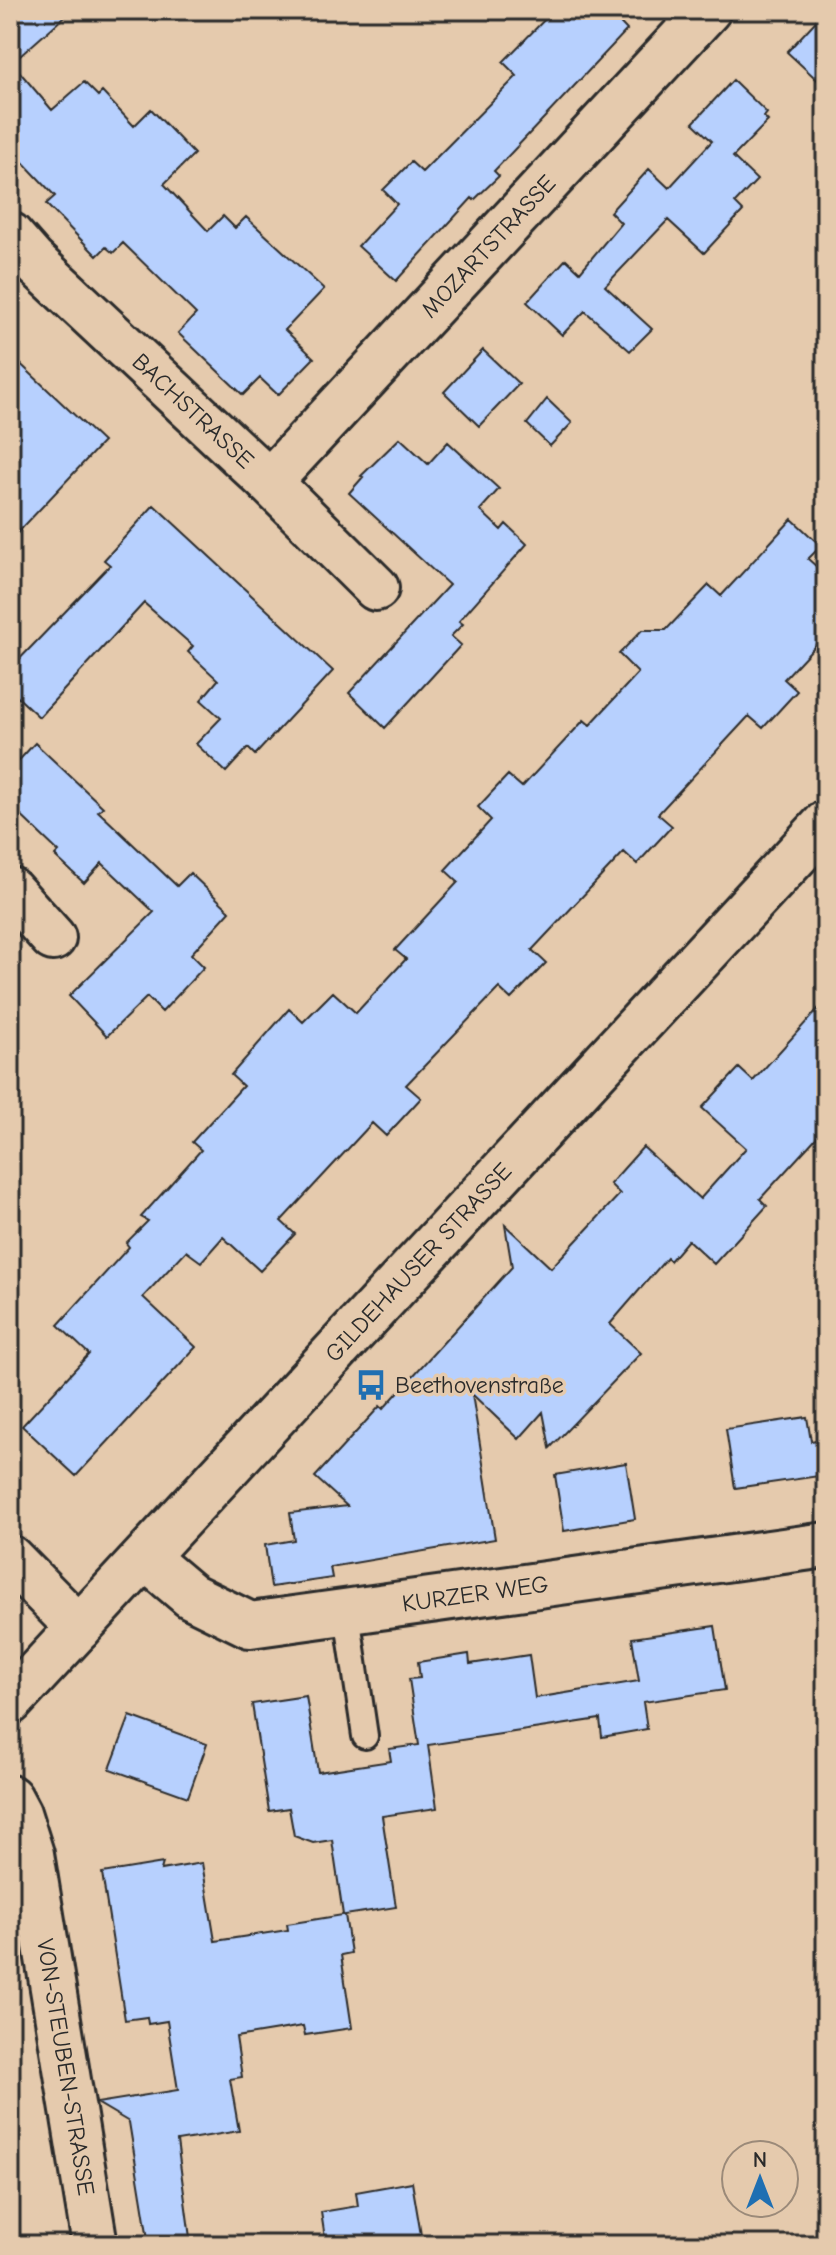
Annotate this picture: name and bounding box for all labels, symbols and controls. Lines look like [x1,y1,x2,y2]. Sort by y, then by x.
street label: MOZARTSTRASSE [415,169,561,323]
street label: BACHSTRASSE [127,347,260,474]
street label: GILDEHAUSER STRASSE [319,1157,517,1368]
bus stop icon: Beethovenstraße [354,1368,388,1402]
place label: Beethovenstraße [395,1371,564,1399]
street label: KURZER WEG [400,1570,550,1618]
street label: VON-STEUBEN-STRASSE [31,1937,101,2197]
north arrow [720,2139,800,2219]
text: N [753,2147,767,2173]

